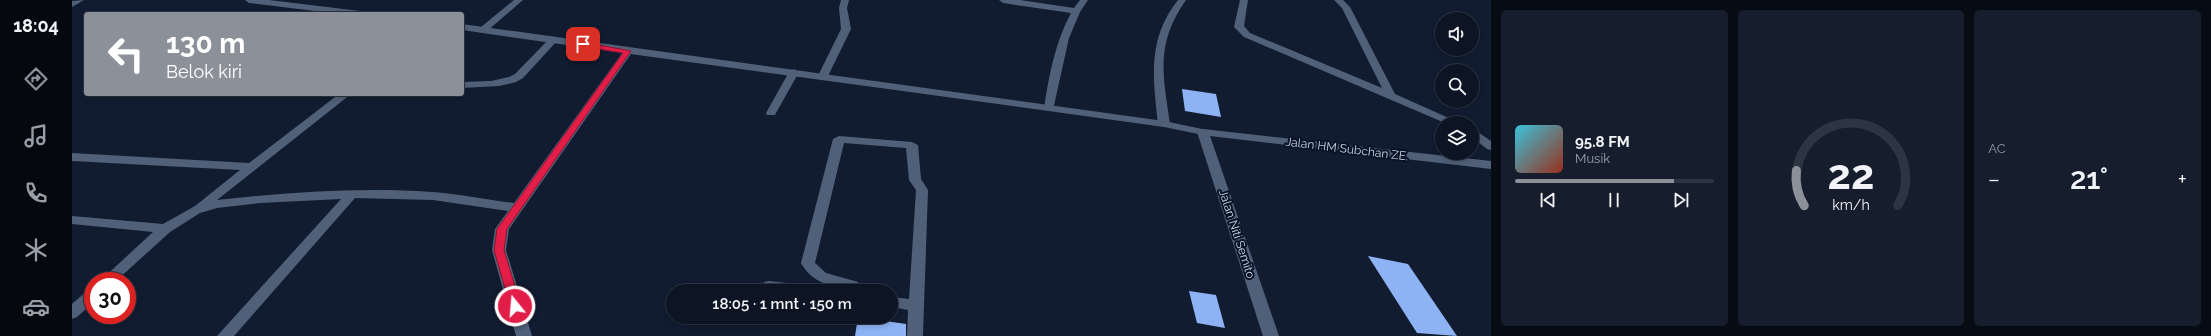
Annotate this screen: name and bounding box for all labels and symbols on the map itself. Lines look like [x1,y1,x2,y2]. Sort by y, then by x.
pin [566,27,600,61]
street label: Jalan HM Subchan ZE. [1285,135,1409,163]
street label: Jalan Niti Semito [1216,188,1258,280]
speed limit sign: 30 [84,272,136,324]
position arrow [494,285,536,327]

